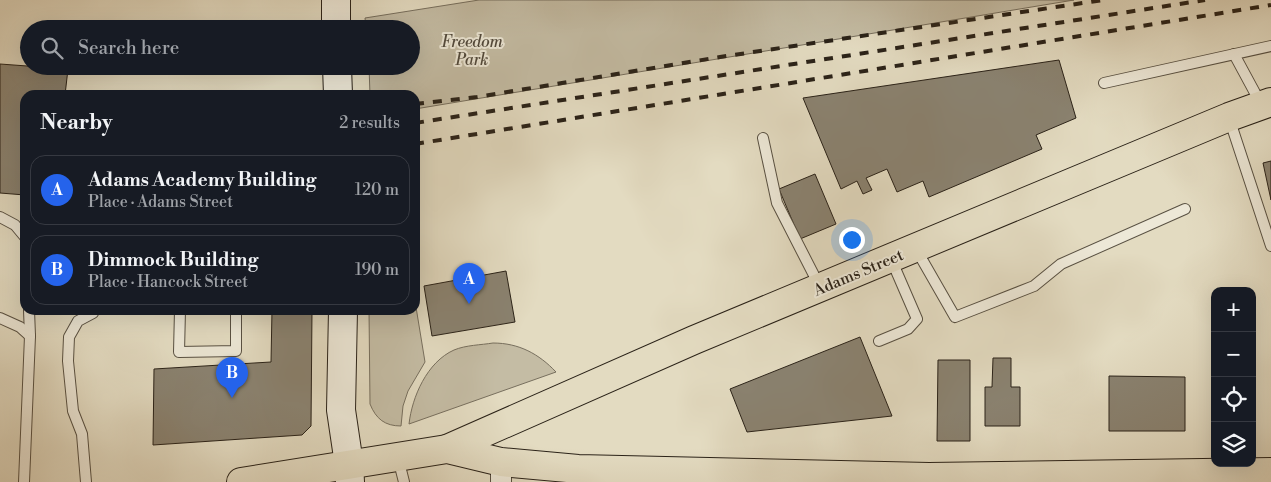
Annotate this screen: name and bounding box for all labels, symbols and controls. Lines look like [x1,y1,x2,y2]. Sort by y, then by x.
search box [20,20,420,75]
park label: Freedom Park [441,32,504,70]
icon: search [38,34,66,62]
text: Search here [78,36,179,60]
text: Nearby [40,110,113,136]
text: 2 results [339,113,400,133]
text: Adams Academy Building [88,168,316,192]
text: A [51,180,63,200]
text: 120 m [355,180,399,200]
text: Place · Adams Street [88,192,233,212]
your location [839,227,865,253]
street label: Adams Street [810,245,907,301]
text: Dimmock Building [88,248,258,272]
text: B [51,260,63,280]
text: 190 m [355,260,399,280]
pin: A [453,263,485,304]
text: Place · Hancock Street [88,272,248,292]
map controls [1211,287,1256,467]
button: + [1211,287,1256,332]
button: − [1211,332,1256,377]
pin: B [216,357,248,398]
button: locate [1211,377,1256,422]
button: layers [1211,422,1256,467]

